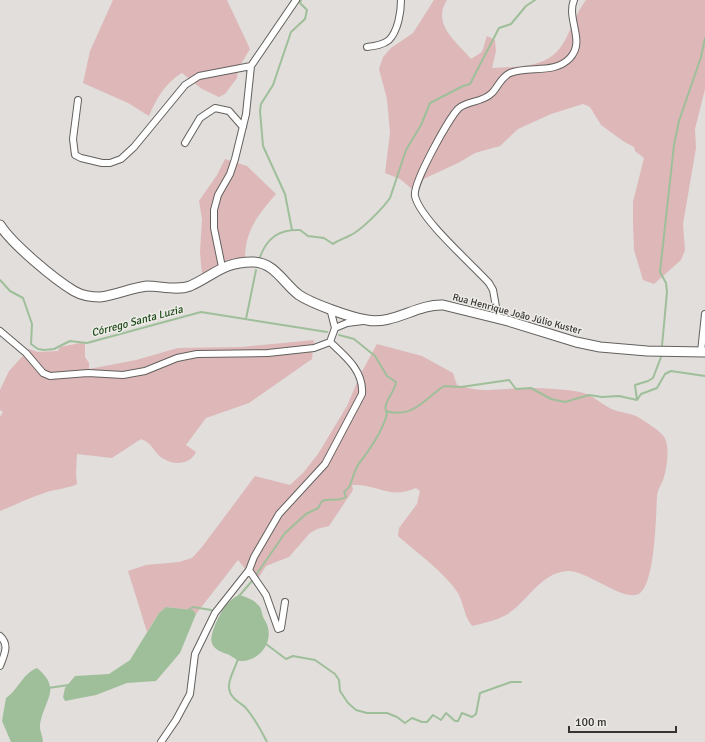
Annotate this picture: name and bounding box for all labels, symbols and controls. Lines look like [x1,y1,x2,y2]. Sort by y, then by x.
street label: Rua Henrique João Júlio Kuster [451,291,583,337]
water label: Córrego Santa Luzia [90,302,185,339]
scale bar [569,708,676,734]
text: 100 m [575,715,607,730]

